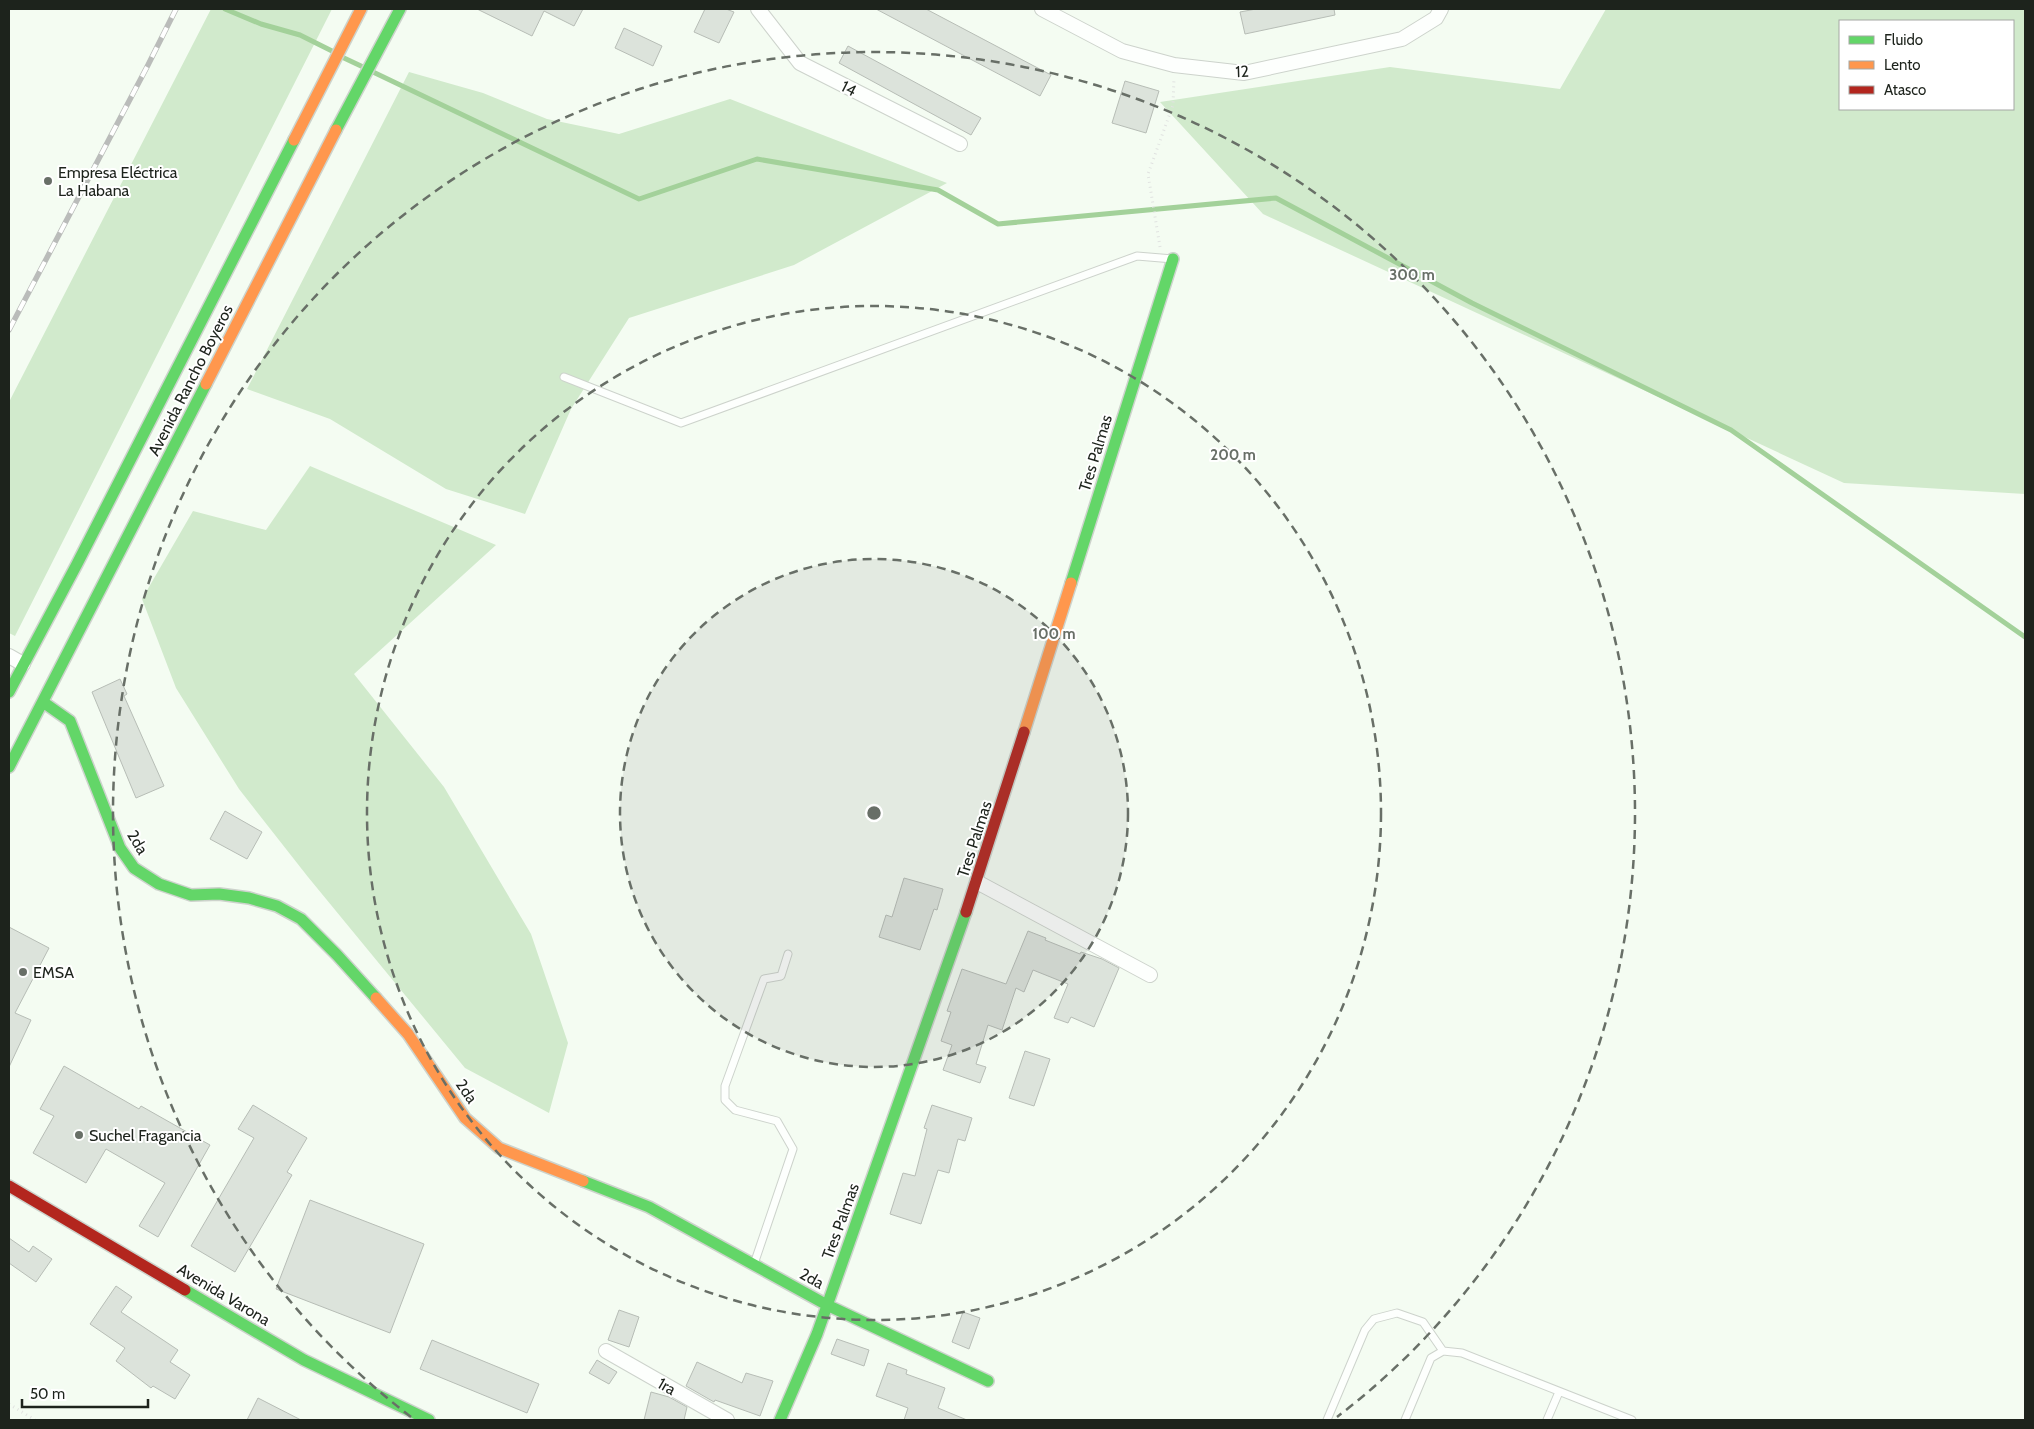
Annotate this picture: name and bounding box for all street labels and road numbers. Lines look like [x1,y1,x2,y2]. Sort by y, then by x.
street label: 12 [1235,62,1249,81]
street label: 14 [838,77,860,100]
street label: Avenida Rancho Boyeros [144,301,237,459]
street label: Tres Palmas [1075,412,1116,494]
street label: Tres Palmas [953,798,996,880]
street label: 2da [123,827,152,858]
street label: 2da [452,1076,482,1107]
street label: Tres Palmas [818,1180,863,1262]
street label: Avenida Varona [174,1259,274,1330]
street label: 2da [796,1264,828,1293]
street label: 1ra [654,1374,680,1399]

